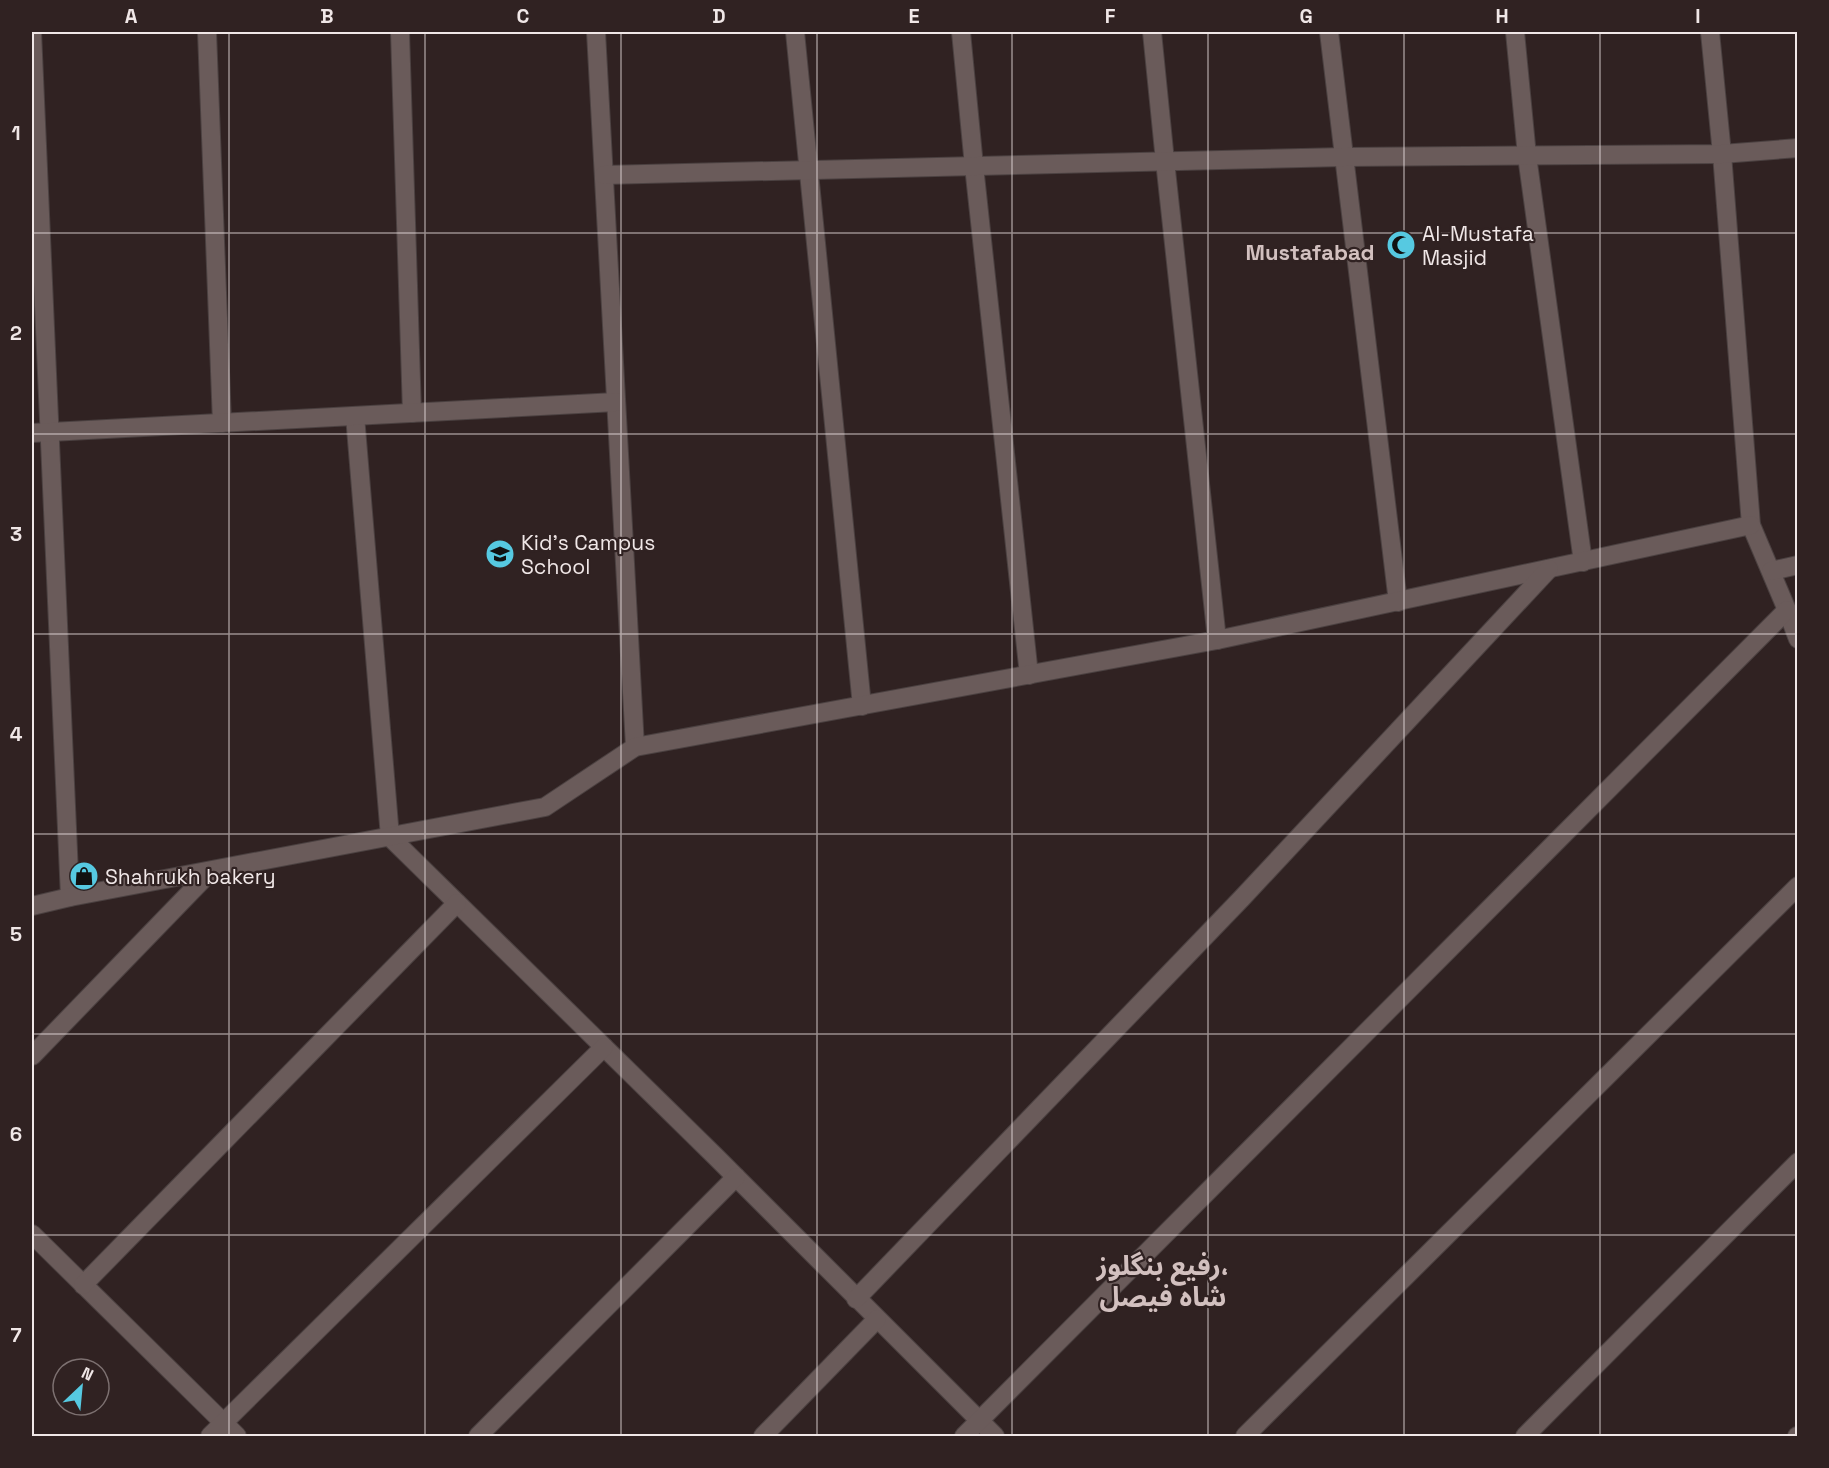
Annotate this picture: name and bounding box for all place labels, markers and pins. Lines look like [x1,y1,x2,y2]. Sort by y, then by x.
place label: Al-Mustafa Masjid [1422,220,1534,271]
mosque icon: Al-Mustafa Masjid [1385,229,1417,261]
place label: Kid's Campus School [521,529,655,580]
school or university icon: Kid's Campus School [484,538,516,570]
shop icon: Shahrukh bakery [68,860,100,892]
place label: Shahrukh bakery [105,863,276,890]

